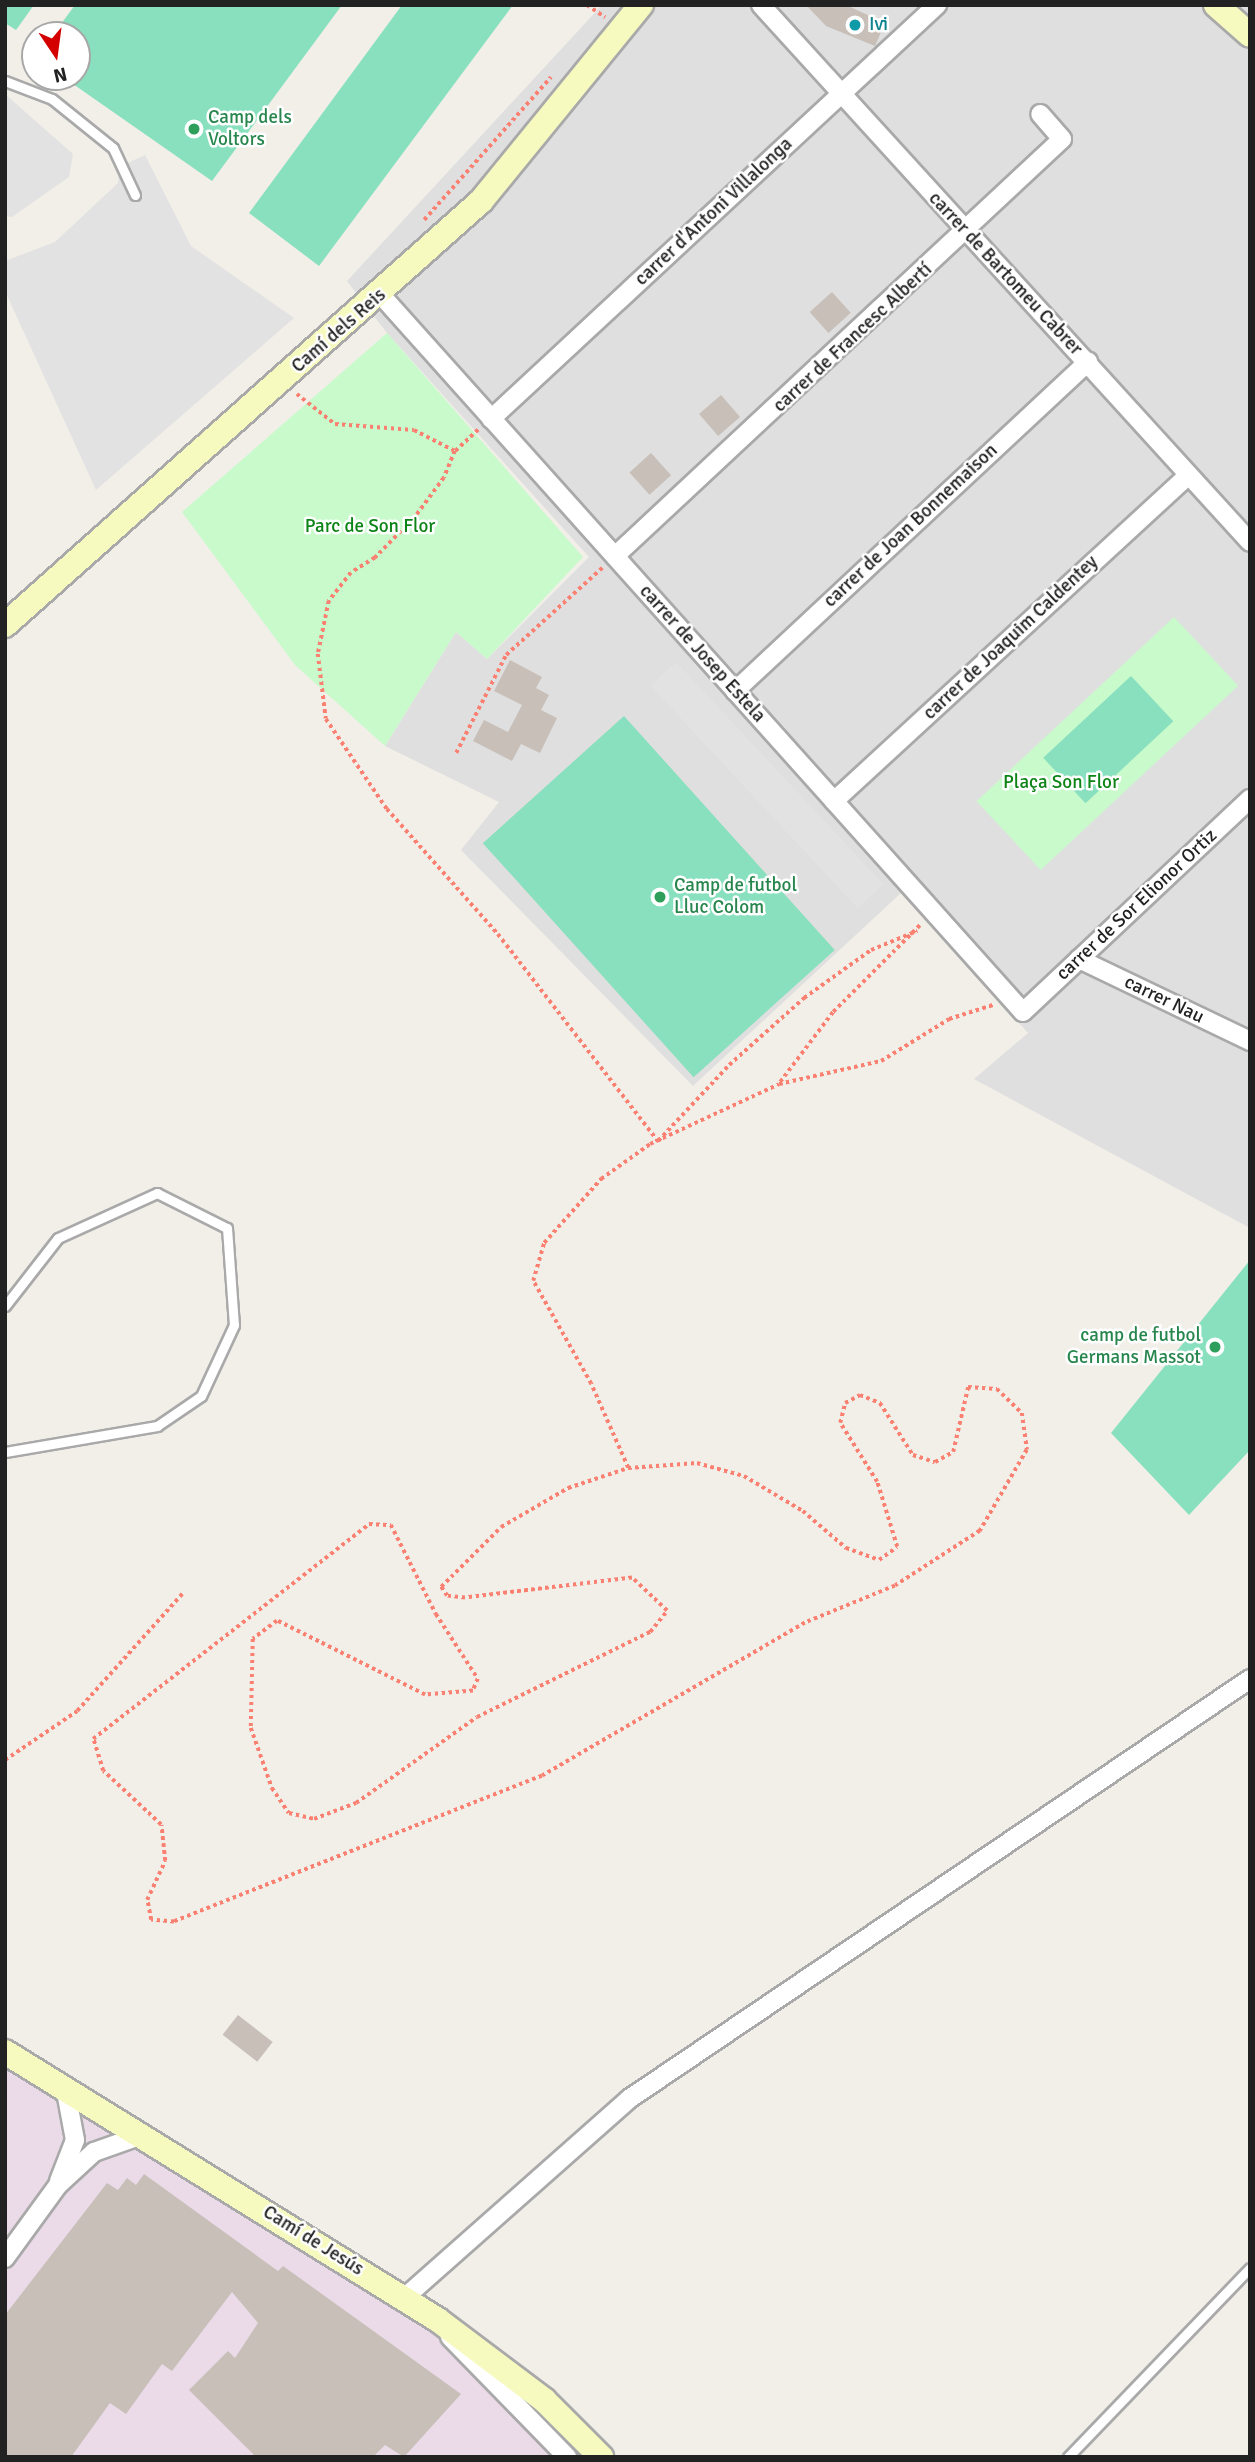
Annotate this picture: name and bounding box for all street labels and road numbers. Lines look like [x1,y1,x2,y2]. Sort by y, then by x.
street label: carrer d'Antoni Villalonga [631,133,797,291]
street label: carrer de Bartomeu Cabrer [923,188,1087,360]
street label: carrer de Francesc Albertí [769,259,937,417]
street label: Camí dels Reis [287,284,391,378]
street label: carrer de Joan Bonnemaison [819,439,1003,613]
street label: carrer de Joaquim Caldentey [919,551,1103,725]
street label: carrer de Josep Estela [634,580,770,728]
street label: carrer de Sor Elionor Ortiz [1052,825,1222,985]
street label: carrer Nau [1120,971,1208,1029]
street label: Camí de Jesús [259,2201,367,2281]

